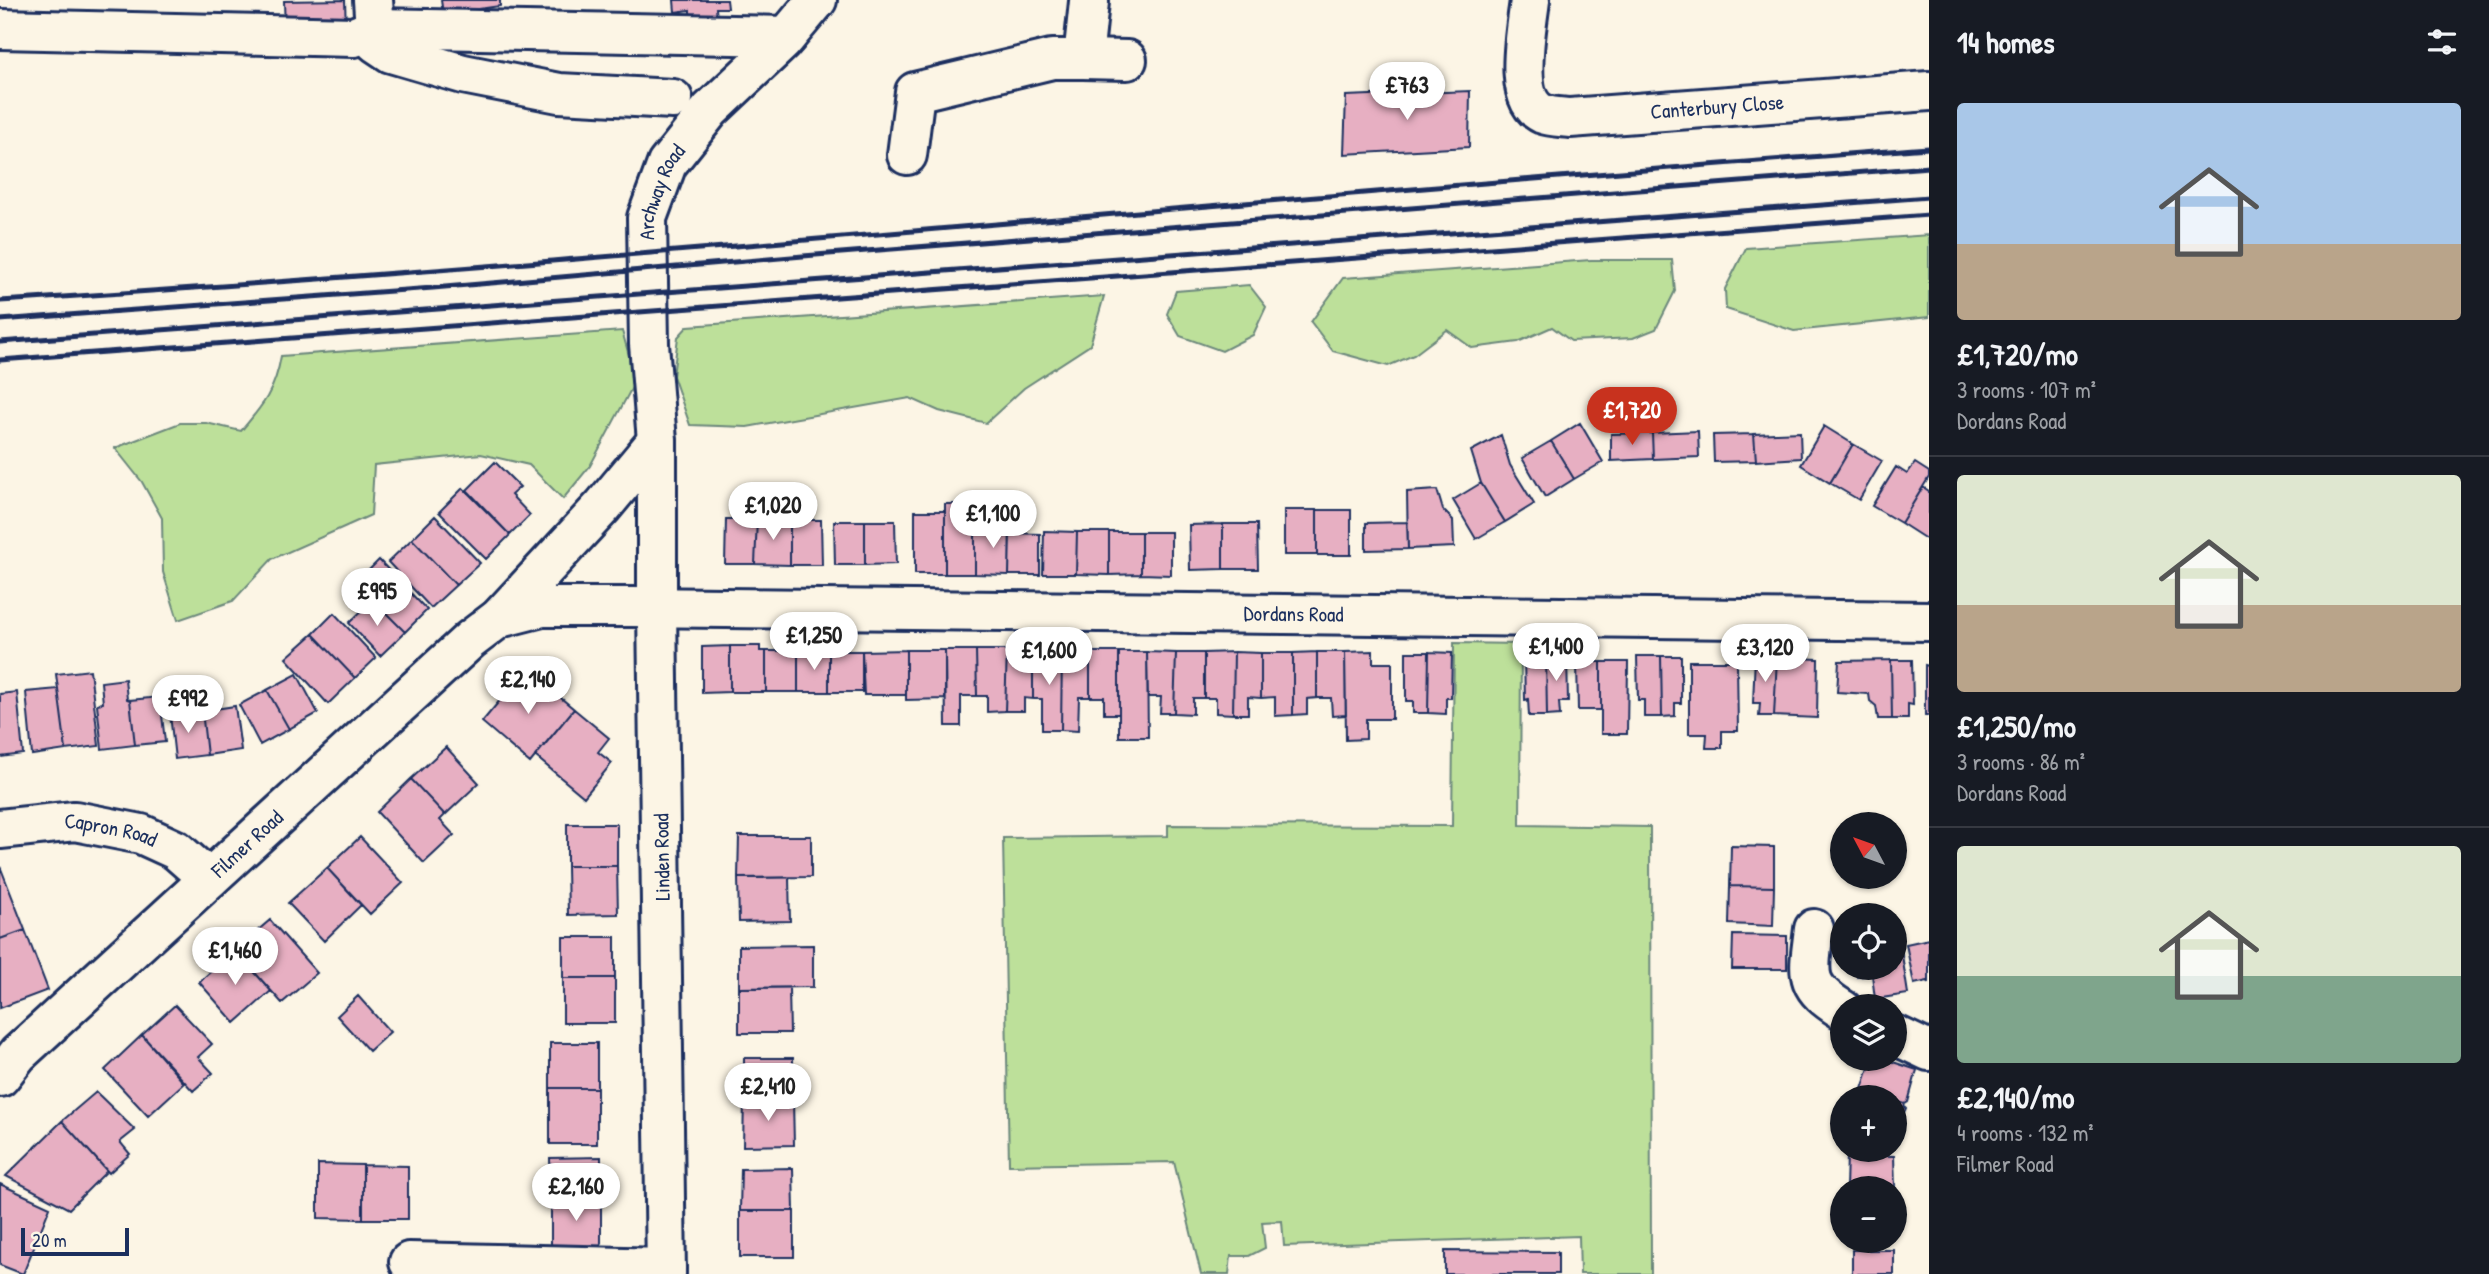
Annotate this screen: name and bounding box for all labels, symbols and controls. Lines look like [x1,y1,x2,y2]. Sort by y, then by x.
text: 14 homes [1957,22,2055,62]
icon: filters [2423,23,2461,61]
pin: £763 [1366,62,1448,122]
text: £763 [1385,69,1429,100]
street label: Canterbury Close [1649,87,1785,126]
street label: Archway Road [632,138,692,240]
icon: home [2146,149,2272,275]
text: £1,720/mo [1957,334,2078,374]
text: 3 rooms · 107 m² [1957,374,2096,405]
pin: £1,720 [1575,388,1689,447]
text: £1,720 [1603,394,1661,425]
text: Dordans Road [1957,405,2066,436]
pin: £1,020 [716,482,830,542]
text: £1,020 [744,489,802,520]
pin: £1,100 [936,490,1050,550]
text: £1,100 [966,497,1020,528]
icon: home [2146,521,2272,647]
pin: £995 [336,568,418,628]
text: £995 [357,575,397,606]
street label: Dordans Road [1243,599,1344,629]
pin: £1,250 [757,612,871,672]
text: £1,250 [786,619,842,650]
pin: £1,400 [1499,624,1613,683]
pin: £3,120 [1708,624,1822,684]
pin: £1,600 [992,628,1106,687]
text: £1,400 [1529,630,1583,661]
text: £3,120 [1736,631,1794,662]
text: £1,600 [1021,634,1077,665]
pin: £2,140 [471,656,585,716]
text: £2,140 [500,663,556,694]
pin: £992 [147,676,229,735]
text: £992 [168,682,208,713]
text: £1,250/mo [1957,706,2076,746]
text: 3 rooms · 86 m² [1957,746,2085,777]
text: Dordans Road [1957,777,2066,808]
street label: Filmer Road [204,803,289,885]
street label: Capron Road [63,806,162,854]
north arrow [1830,812,1908,889]
map controls [1830,812,1907,1253]
street label: Linden Road [646,813,677,901]
icon: home [2146,892,2272,1018]
button: locate [1830,903,1907,980]
pin: £1,460 [178,928,292,987]
text: £1,460 [208,934,262,965]
button: layers [1830,994,1907,1071]
pin: £2,410 [711,1064,825,1123]
text: £2,410 [740,1070,796,1101]
text: £2,140/mo [1957,1077,2074,1117]
button: + [1830,1085,1907,1162]
text: 4 rooms · 132 m² [1957,1117,2094,1148]
text: Filmer Road [1957,1148,2054,1179]
pin: £2,160 [519,1164,633,1223]
text: £2,160 [548,1170,604,1201]
button: − [1830,1176,1907,1253]
scale bar [21,1225,130,1257]
text: 20 m [32,1227,67,1253]

